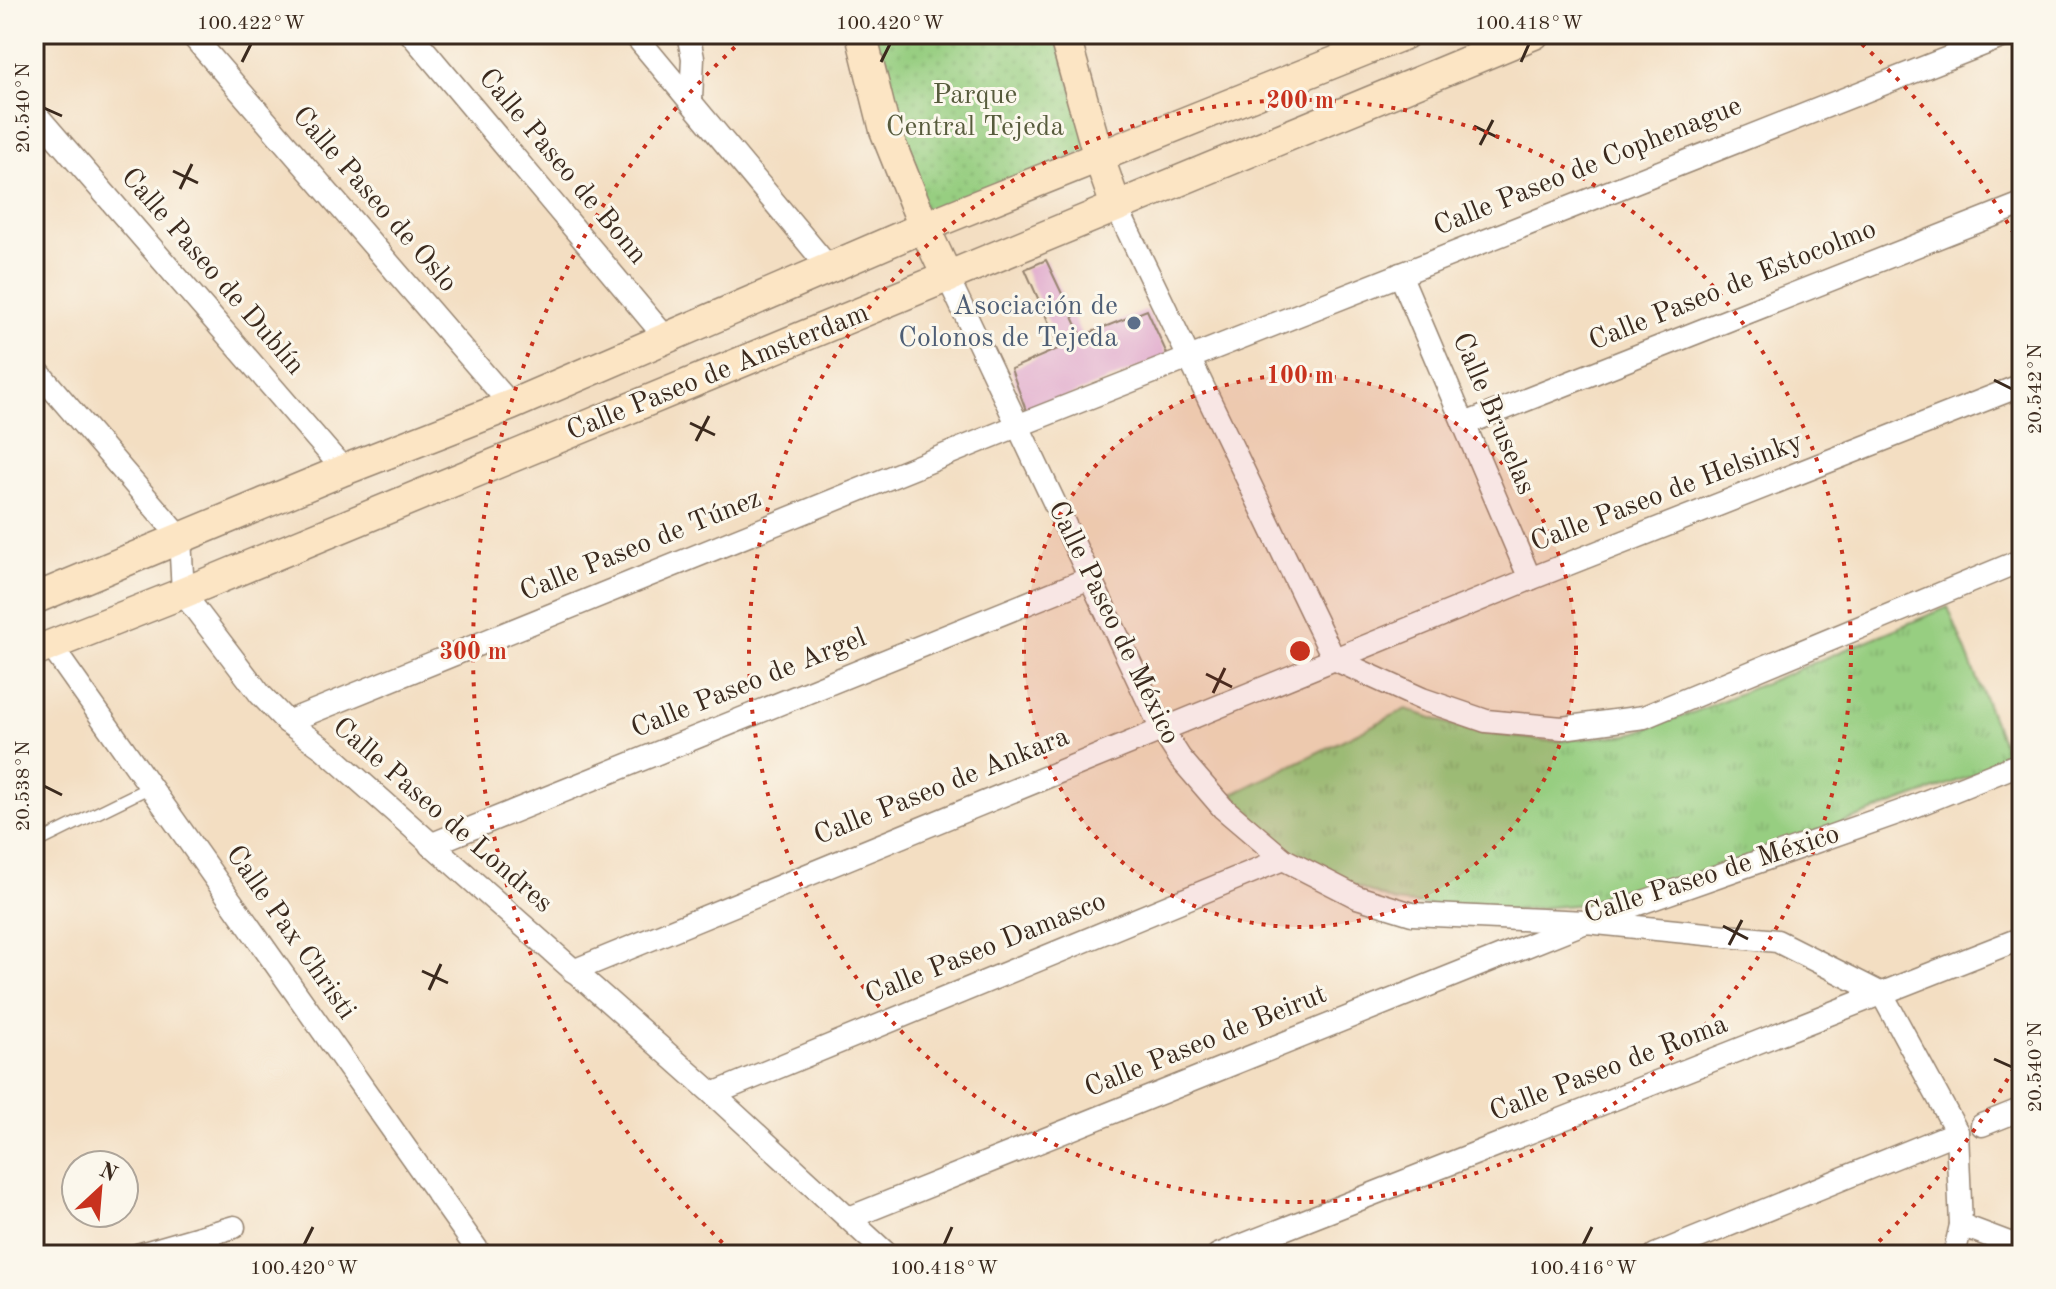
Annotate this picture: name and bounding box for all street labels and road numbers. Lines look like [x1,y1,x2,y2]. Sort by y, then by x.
street label: Calle Paseo de Bonn [472,64,652,270]
street label: Calle Paseo de Cophenague [1430,92,1746,242]
street label: Calle Paseo de Oslo [286,102,462,298]
street label: Calle Paseo de Dublín [115,163,309,381]
street label: Calle Paseo de Estocolmo [1585,215,1881,357]
street label: Calle Paseo de Amsterdam [563,300,873,446]
street label: Calle Bruselas [1446,329,1540,499]
street label: Calle Paseo de Helsinky [1527,428,1807,558]
street label: Calle Paseo de Túnez [516,485,766,607]
street label: Calle Paseo de México [1042,497,1184,749]
street label: Calle Paseo de Argel [628,624,870,744]
street label: Calle Paseo de Londres [327,713,557,919]
street label: Calle Paseo de Ankara [810,723,1074,851]
street label: Calle Paseo de México [1581,820,1843,930]
street label: Calle Pax Christi [220,841,360,1025]
street label: Calle Paseo Damasco [862,888,1110,1010]
street label: Calle Paseo de Beirut [1081,981,1331,1103]
street label: Calle Paseo de Roma [1486,1011,1732,1127]

